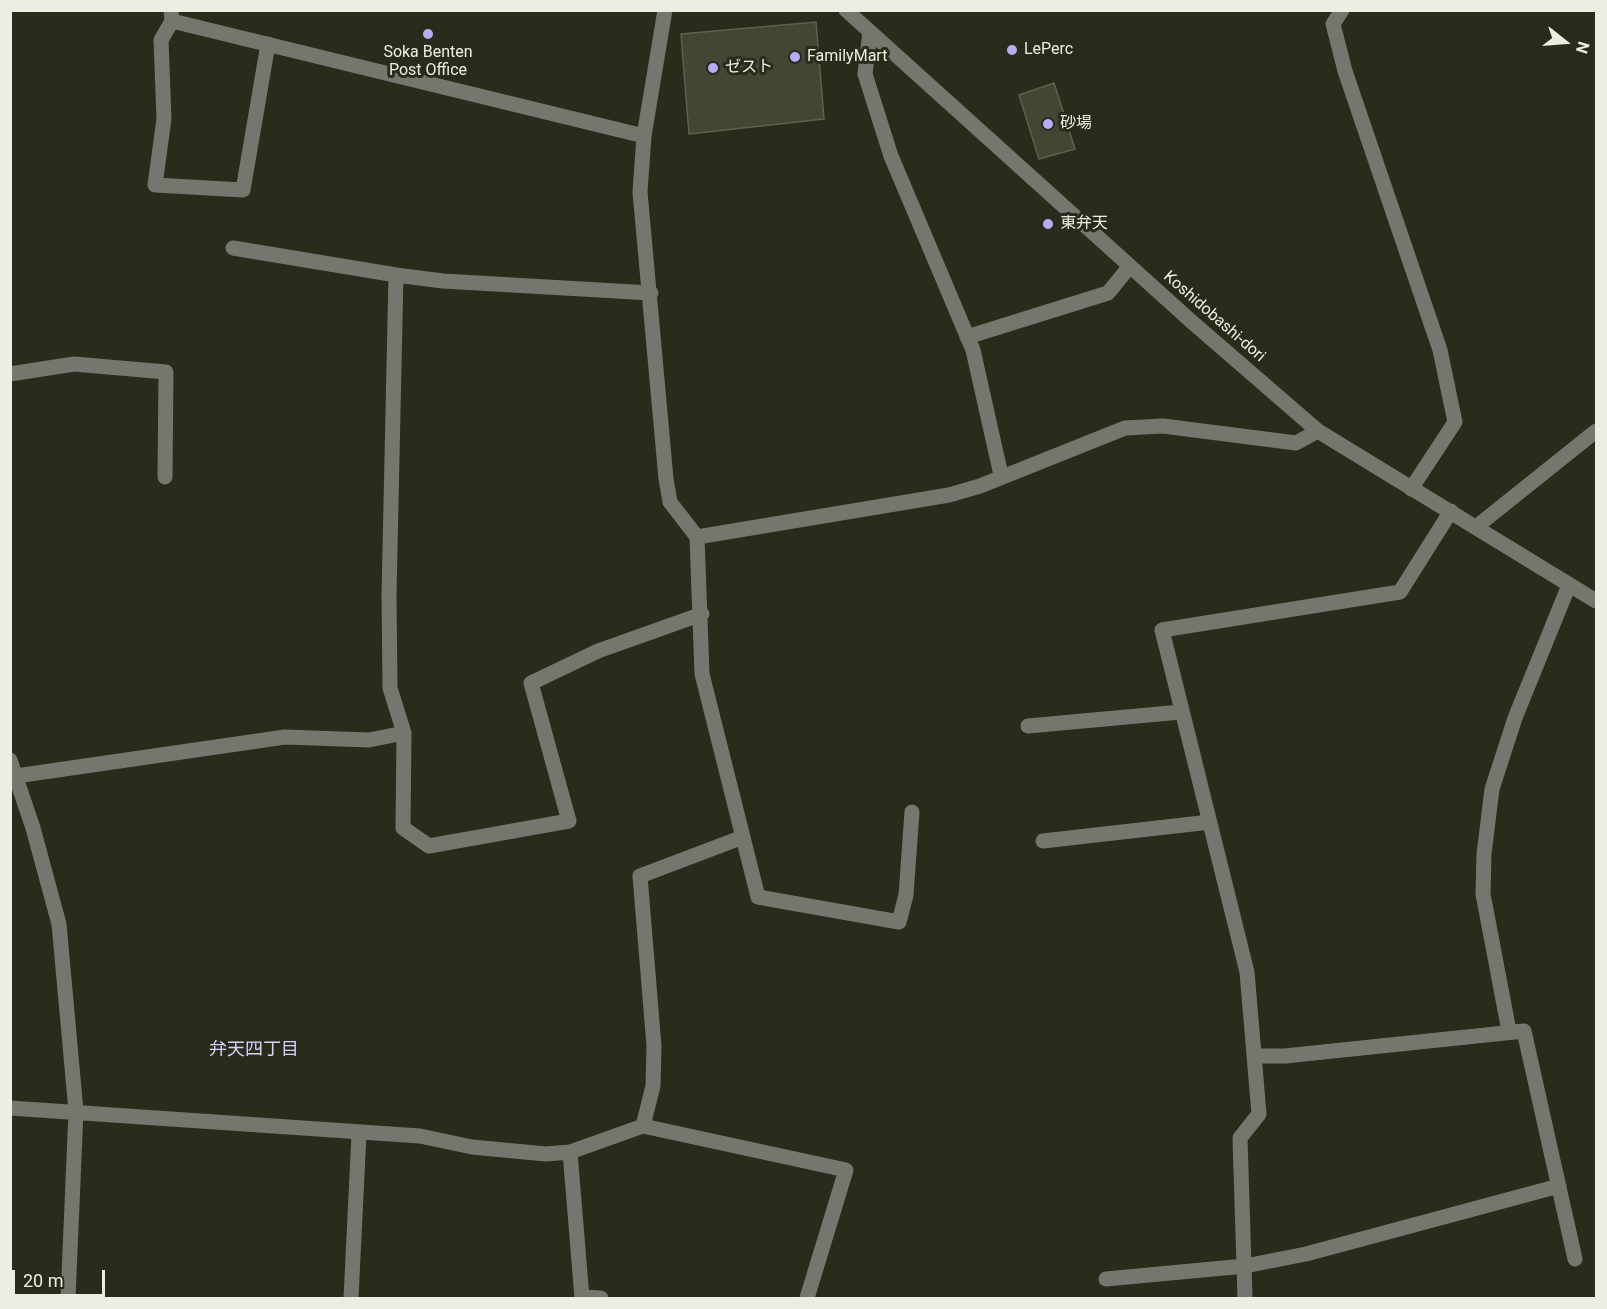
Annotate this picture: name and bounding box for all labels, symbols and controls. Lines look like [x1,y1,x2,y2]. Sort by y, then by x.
north arrow [1535,12,1595,72]
marker: Soka Benten Post Office [421,27,435,41]
text: N [1572,39,1593,56]
place label: LePerc [1024,40,1073,60]
place label: Soka Benten Post Office [383,43,473,81]
marker: LePerc [1005,43,1019,57]
place label: FamilyMart [807,47,887,67]
marker: FamilyMart [788,50,802,64]
place label: ゼスト [725,58,773,78]
marker: ゼスト [706,61,720,75]
place label: 砂場 [1060,114,1092,134]
marker: 砂場 [1041,117,1055,131]
place label: 東弁天 [1060,214,1108,234]
marker: 東弁天 [1041,217,1055,231]
street label: Koshidobashi-dori [1159,268,1269,366]
district label: 弁天四丁目 [209,1039,299,1061]
scale bar [15,1258,108,1296]
text: 20 m [23,1270,63,1291]

